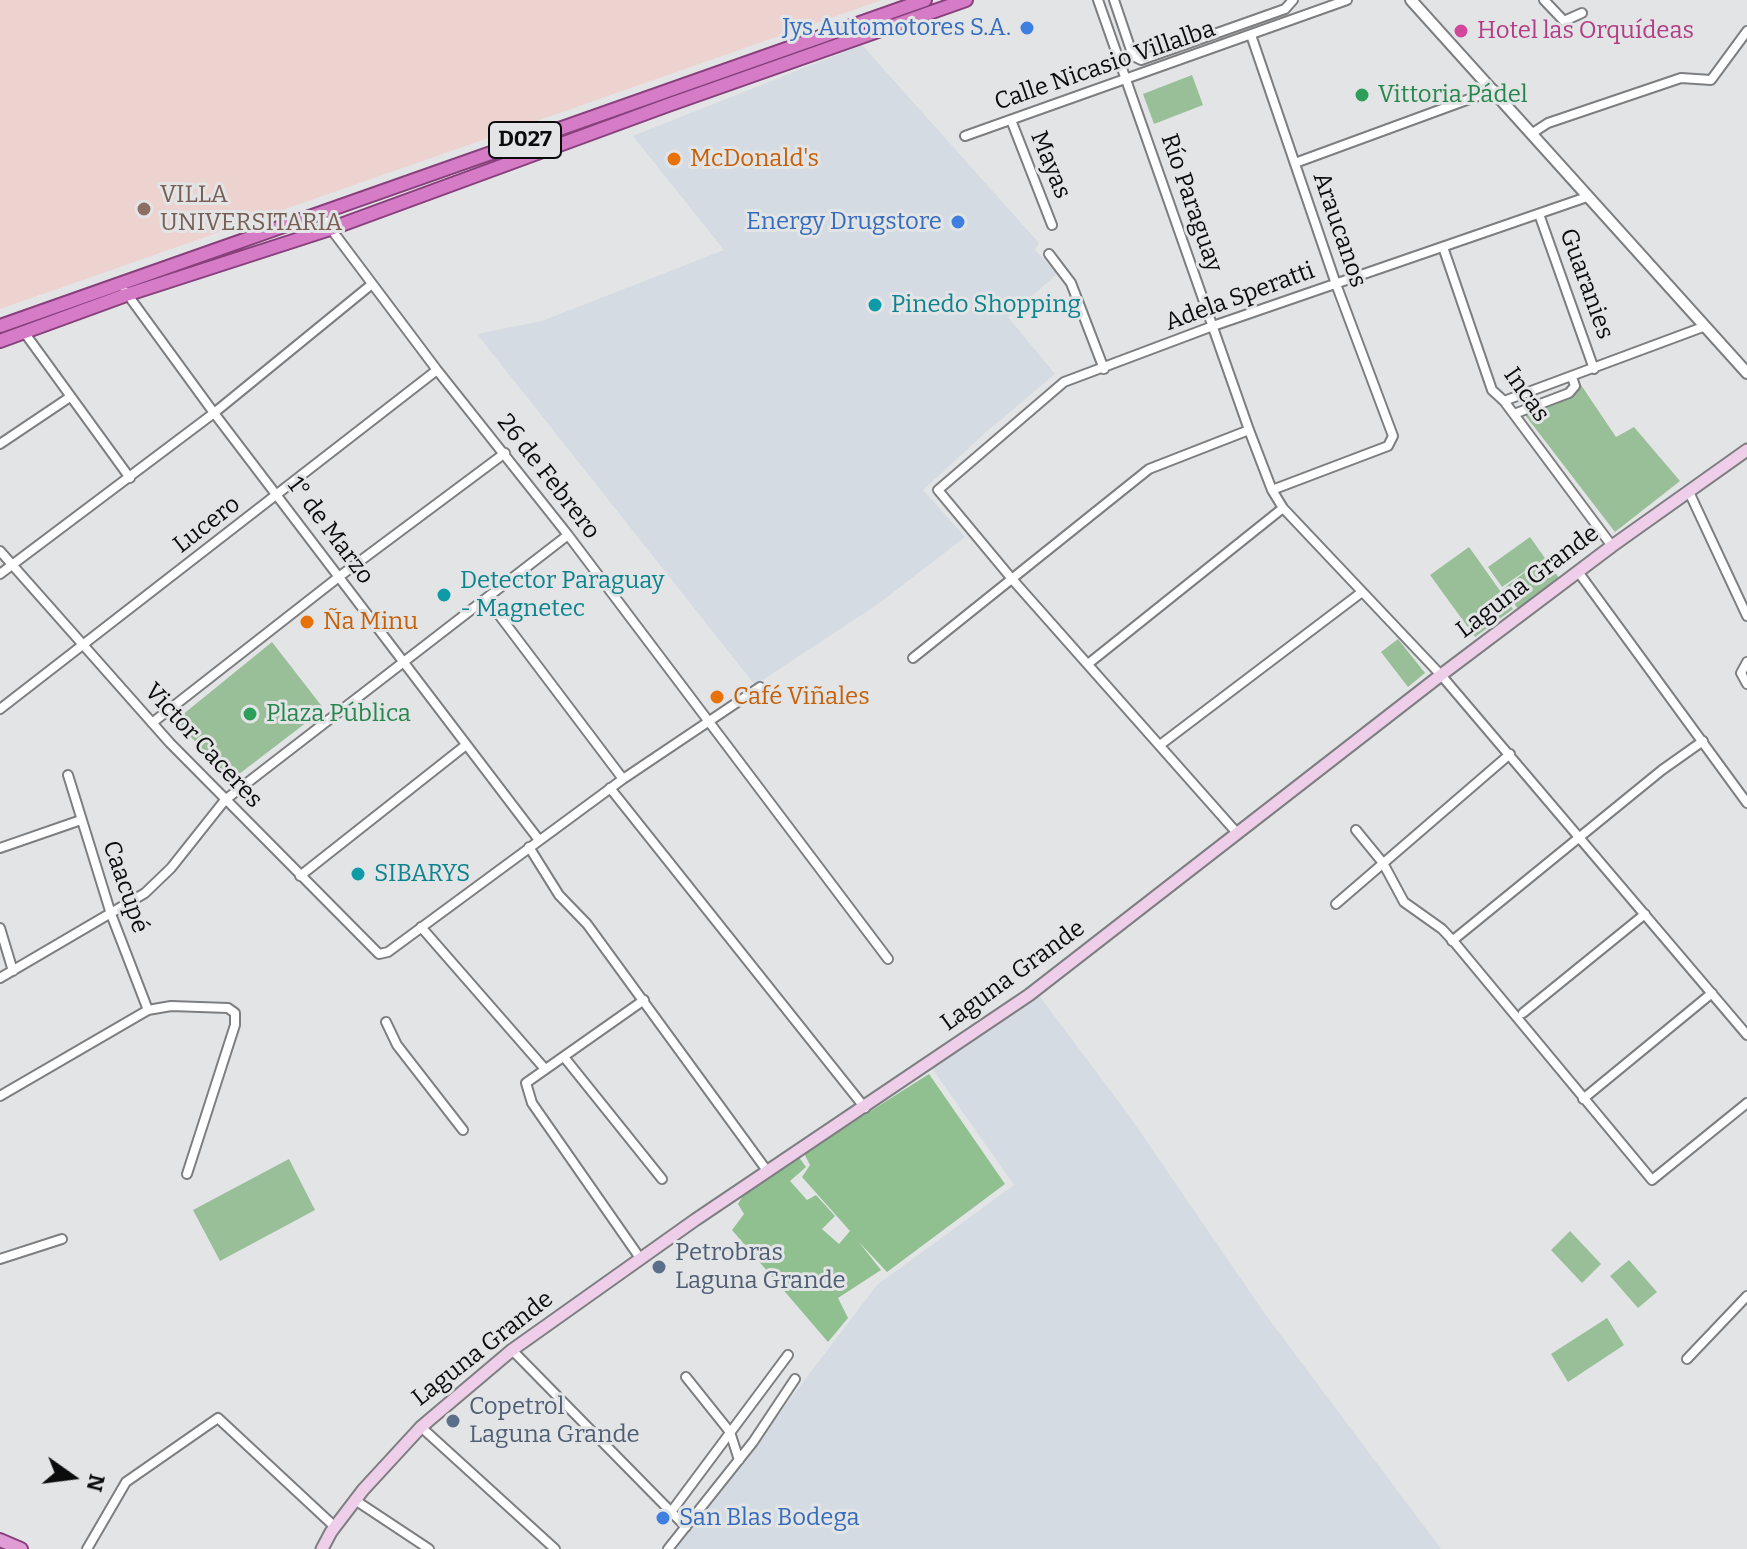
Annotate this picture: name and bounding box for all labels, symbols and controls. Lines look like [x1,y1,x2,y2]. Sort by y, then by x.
place label: Jys Automotores S.A. [782,14,1011,42]
street label: Calle Nicasio Villalba [991,15,1219,117]
place label: Hotel las Orquídeas [1477,17,1694,45]
marker: Jys Automotores S.A. [1018,19,1036,37]
marker: Hotel las Orquídeas [1452,22,1470,40]
place label: Vittoria Pádel [1378,81,1528,109]
marker: Vittoria Pádel [1353,86,1371,104]
road number: D027 [489,122,561,158]
street label: Mayas [1023,127,1077,203]
street label: Río Paraguay [1154,130,1228,276]
place label: McDonald's [690,145,819,173]
marker: McDonald's [665,150,683,168]
street label: Araucanos [1306,169,1372,291]
place label: VILLA UNIVERSITARIA [160,181,342,237]
marker: VILLA UNIVERSITARIA [135,200,153,218]
place label: Energy Drugstore [746,208,942,236]
marker: Energy Drugstore [949,213,967,231]
street label: Guaranies [1553,225,1619,343]
street label: Adela Speratti [1161,257,1319,337]
place label: Pinedo Shopping [891,291,1081,319]
marker: Pinedo Shopping [866,296,884,314]
street label: Incas [1497,362,1555,428]
street label: 26 de Febrero [490,409,606,545]
street label: 1° de Marzo [280,472,380,590]
street label: Lucero [168,490,246,560]
street label: Laguna Grande [1451,519,1605,645]
place label: Detector Paraguay - Magnetec [460,567,664,623]
marker: Detector Paraguay - Magnetec [435,586,453,604]
place label: Ña Minu [323,608,418,636]
marker: Ña Minu [298,613,316,631]
street label: Victor Caceres [138,678,268,814]
place label: Café Viñales [733,683,870,711]
marker: Café Viñales [708,688,726,706]
place label: Plaza Pública [266,700,411,728]
marker: Plaza Pública [241,705,259,723]
street label: Caacupé [96,837,154,937]
place label: SIBARYS [374,860,470,888]
marker: SIBARYS [349,865,367,883]
street label: Laguna Grande [935,914,1091,1038]
place label: Petrobras Laguna Grande [675,1239,846,1295]
marker: Petrobras Laguna Grande [650,1258,668,1276]
street label: Laguna Grande [407,1285,559,1413]
place label: Copetrol Laguna Grande [469,1393,640,1449]
marker: Copetrol Laguna Grande [444,1412,462,1430]
north arrow [32,1437,112,1517]
text: N [81,1471,111,1494]
place label: San Blas Bodega [679,1504,860,1532]
marker: San Blas Bodega [654,1509,672,1527]

